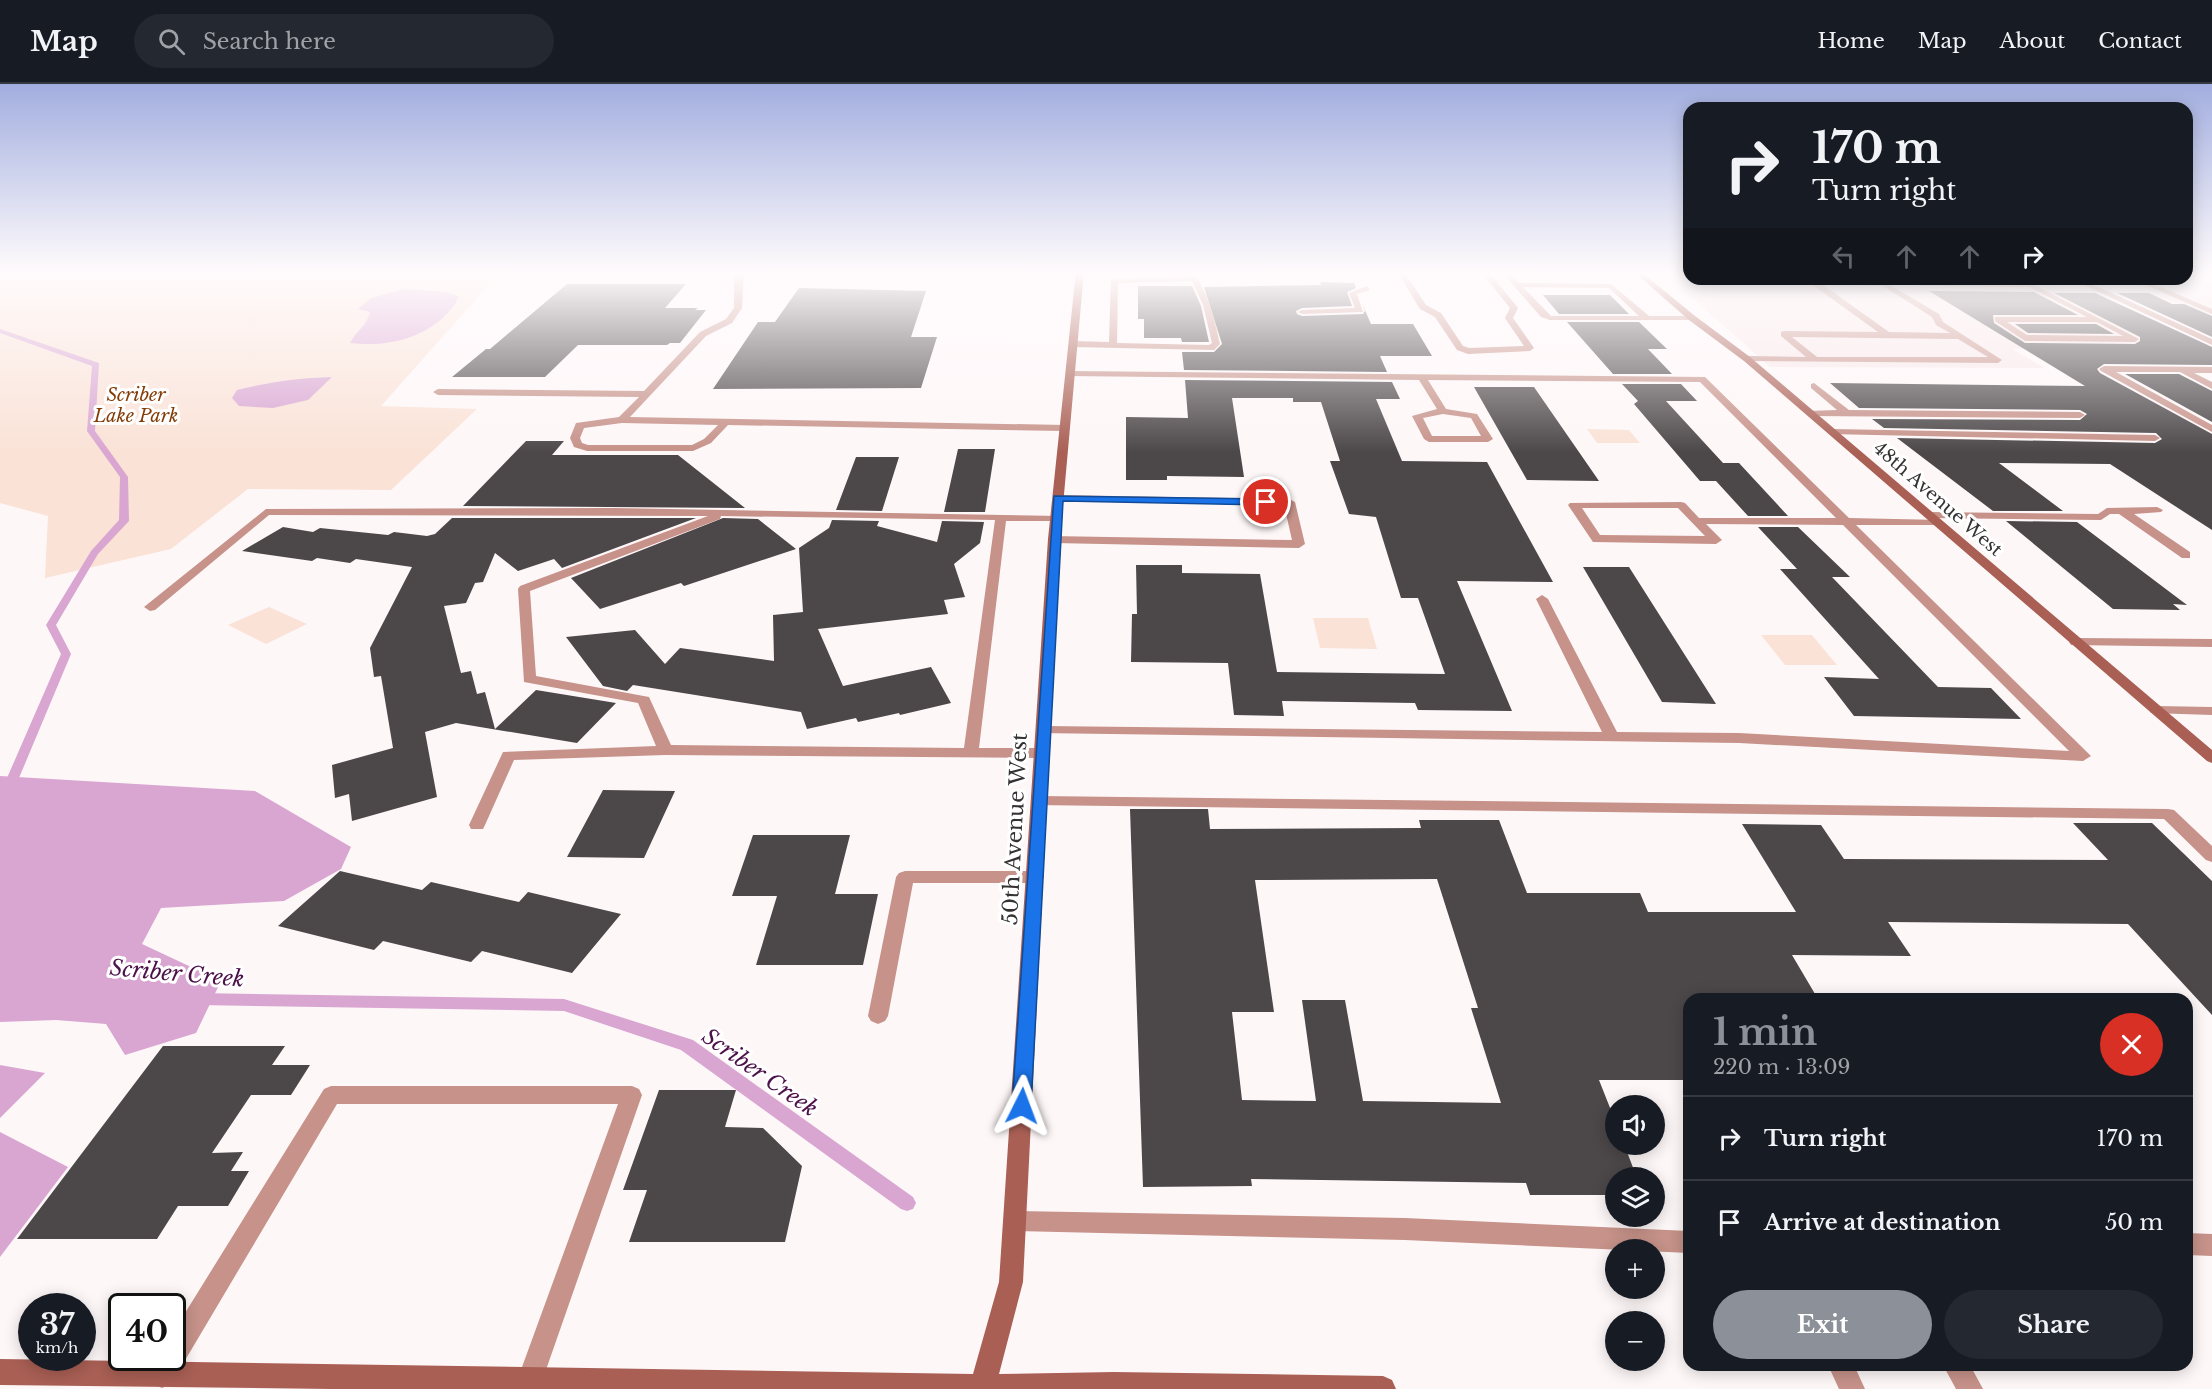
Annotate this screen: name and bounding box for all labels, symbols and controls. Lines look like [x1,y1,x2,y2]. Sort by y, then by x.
search box [134,14,554,68]
text: Map [30,24,98,59]
icon: search [155,25,188,58]
text: Search here [203,28,336,55]
text: Home [1818,28,1885,54]
text: Map [1918,28,1966,54]
text: About [1999,28,2065,54]
text: Contact [2098,28,2182,54]
text: 170 m [1812,122,1941,174]
icon: right [1713,126,1791,204]
text: Turn right [1812,174,1956,207]
icon: left [1827,240,1860,273]
icon: ahead [1890,240,1923,273]
icon: ahead [1953,240,1986,273]
icon: right [2016,240,2049,273]
park label: Scriber Lake Park [93,384,178,427]
street label: 48th Avenue West [1869,437,2007,561]
pin [1240,476,1291,527]
icon: arrive [1249,485,1282,518]
street label: 50th Avenue West [997,732,1033,926]
water label: Scriber Creek [109,954,245,993]
text: 1 min [1713,1010,1817,1055]
button: close [2100,1013,2163,1076]
water label: Scriber Creek [697,1023,823,1122]
text: 220 m · 13:09 [1713,1055,1850,1079]
position arrow [990,1074,1054,1138]
map controls [1605,1095,1665,1371]
button: sound [1605,1095,1665,1155]
icon: right [1713,1122,1746,1155]
text: Turn right [1764,1125,1886,1152]
text: 170 m [2097,1125,2163,1152]
button: layers [1605,1167,1665,1227]
icon: arrive [1713,1206,1746,1239]
text: Arrive at destination [1764,1209,2001,1236]
text: 50 m [2105,1209,2163,1236]
button: + [1605,1239,1665,1299]
button: Exit [1713,1290,1932,1359]
button: Share [1944,1290,2163,1359]
speed limit sign: 40 [108,1293,186,1371]
text: 37 [40,1306,74,1343]
button: − [1605,1311,1665,1371]
text: km/h [36,1338,78,1357]

